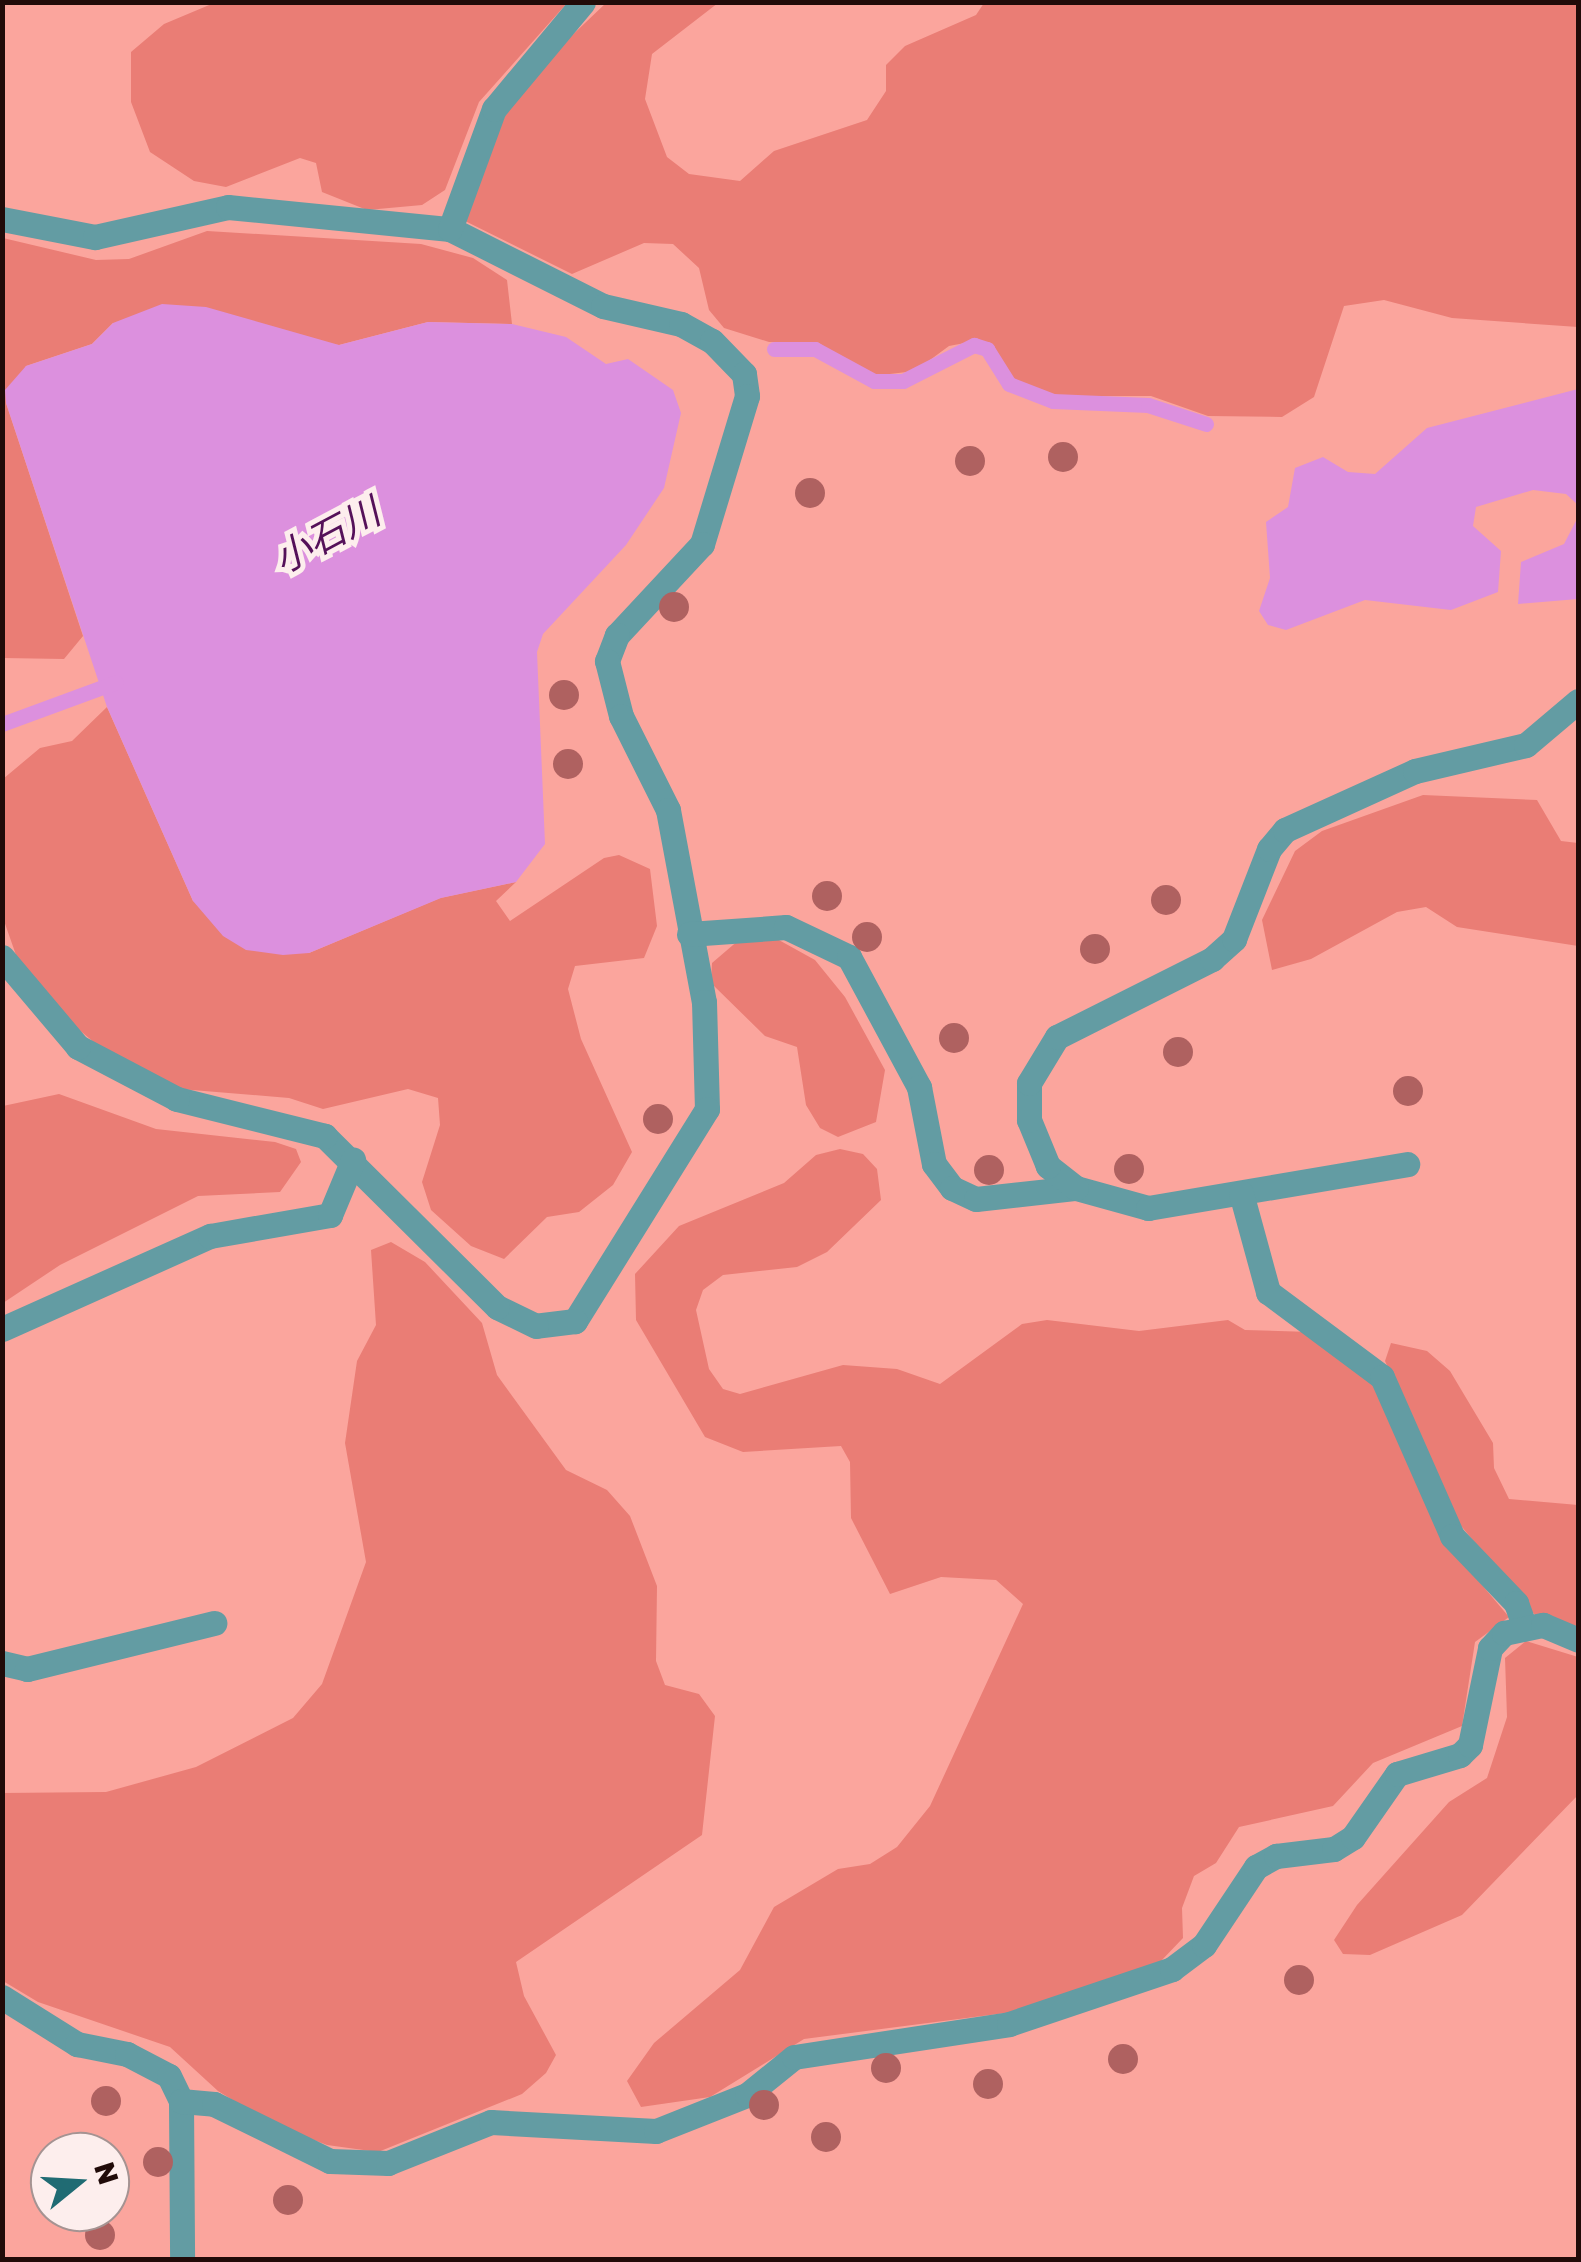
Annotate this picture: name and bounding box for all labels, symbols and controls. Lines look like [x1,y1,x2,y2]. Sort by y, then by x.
water label: 小石川 [265,488,387,582]
north arrow [30,2132,130,2232]
text: N [88,2158,126,2188]

